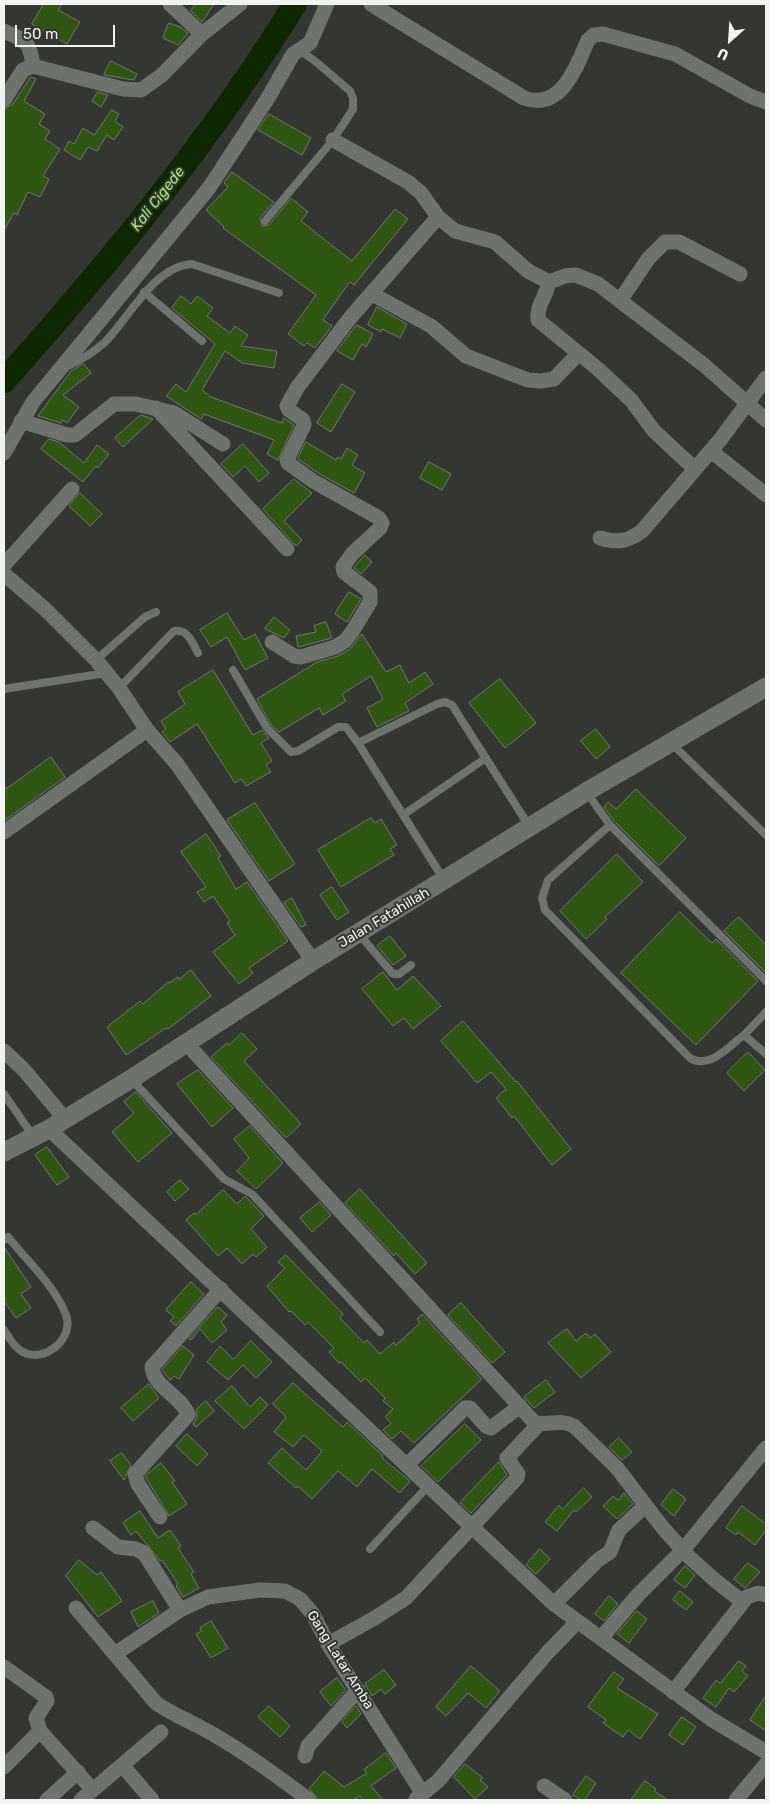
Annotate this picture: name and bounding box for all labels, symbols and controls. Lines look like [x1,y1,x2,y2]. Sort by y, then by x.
scale bar [18,15,118,47]
north arrow [705,15,755,65]
text: 50 m [23,25,58,43]
text: U [715,44,731,64]
water label: Kali Cigede [127,163,189,235]
street label: Jalan Fatahillah [335,884,433,952]
street label: Gang Latar Amba [303,1608,377,1712]

